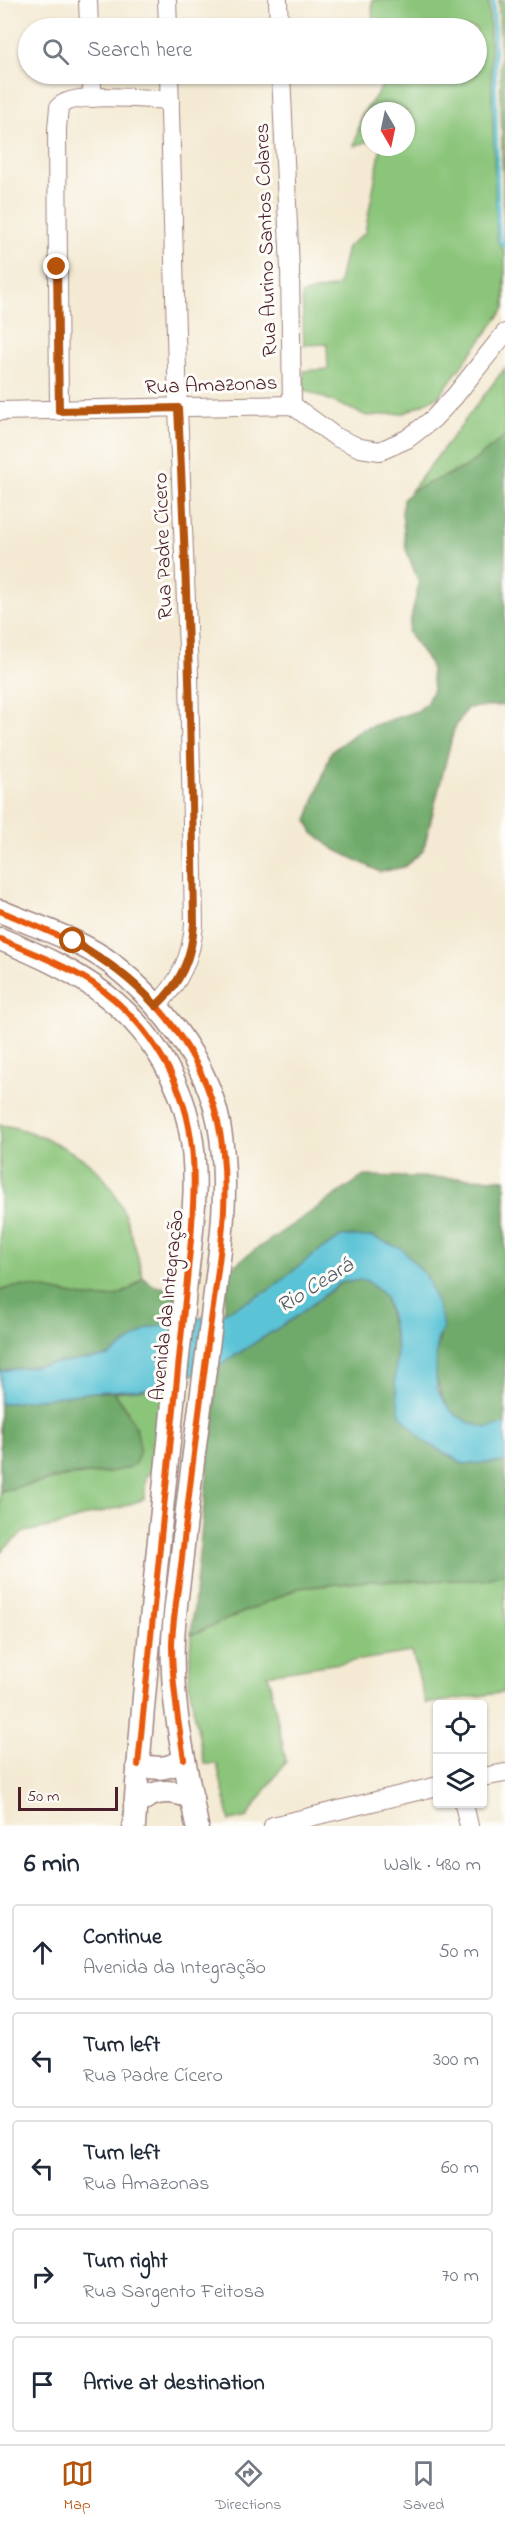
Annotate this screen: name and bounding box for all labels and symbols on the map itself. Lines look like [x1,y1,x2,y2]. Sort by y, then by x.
north arrow [361,102,415,156]
street label: Rua Aurino Santos Colares [248,122,286,357]
route end [43,253,69,279]
street label: Rua Amazonas [144,369,278,403]
street label: Rua Padre Cícero [146,472,182,620]
route start [59,927,85,953]
street label: Avenida da Integração [143,1208,195,1402]
water label: Rio Ceará [271,1250,362,1323]
scale bar [18,1784,118,1812]

